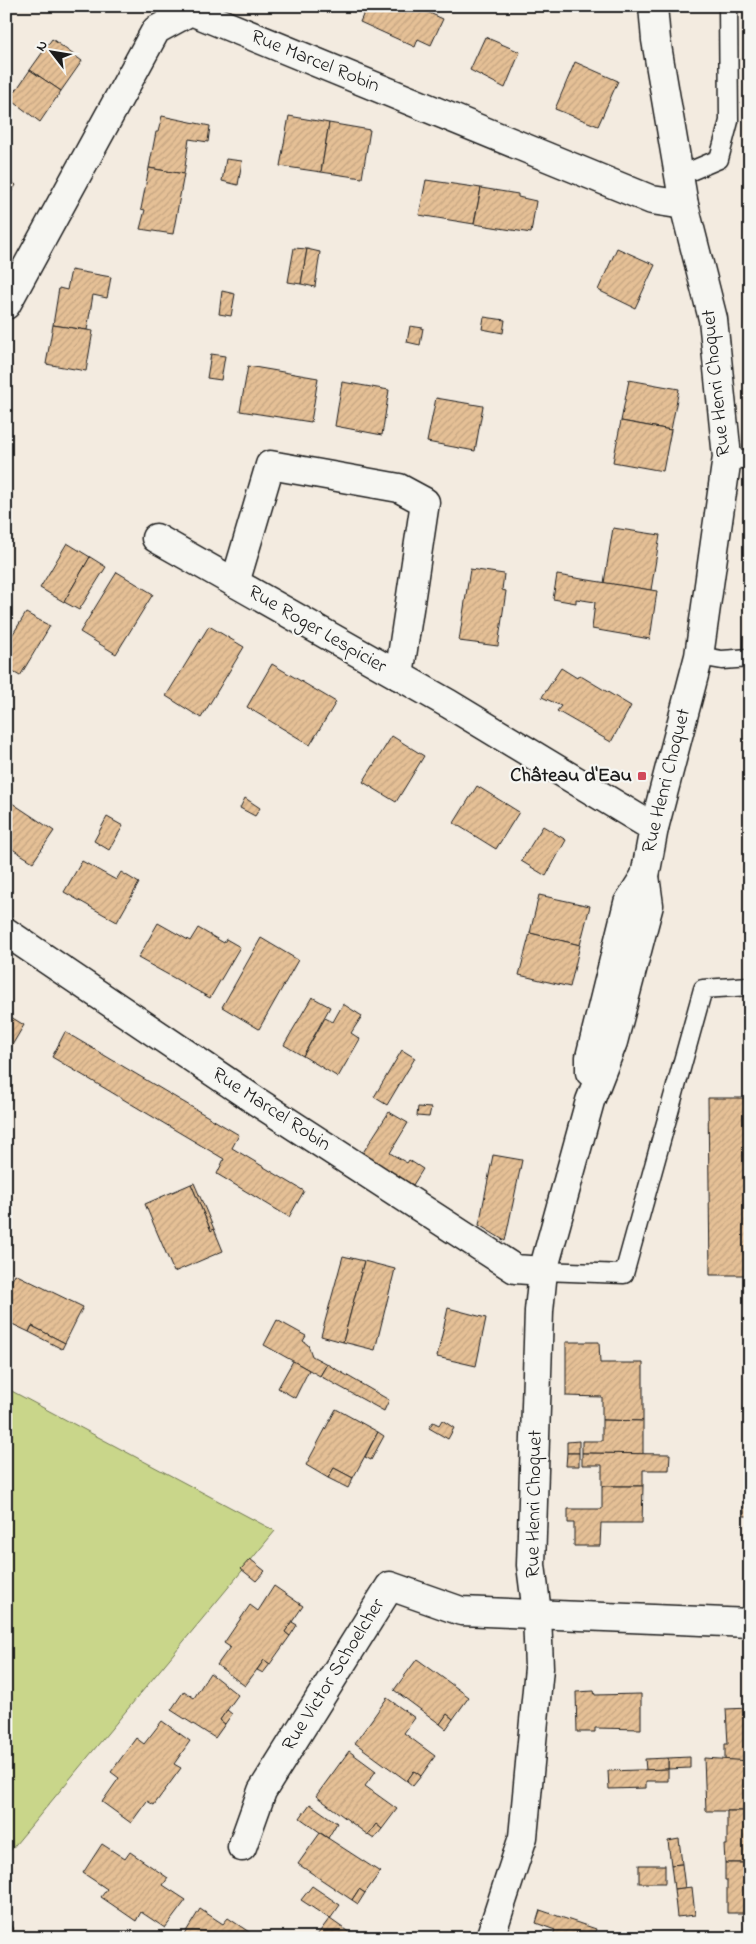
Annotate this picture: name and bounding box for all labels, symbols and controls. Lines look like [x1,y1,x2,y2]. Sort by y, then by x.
street label: Rue Marcel Robin [246,23,384,101]
north arrow [28,28,78,78]
text: N [31,37,54,56]
street label: Rue Henri Choquet [695,308,739,458]
street label: Rue Roger Lespicier [242,579,392,683]
street label: Rue Henri Choquet [635,705,699,856]
place label: Château d'Eau [510,762,632,791]
marker: Château d'Eau [636,770,648,782]
street label: Rue Marcel Robin [206,1061,336,1159]
street label: Rue Henri Choquet [519,1430,551,1578]
street label: Rue Victor Schoelcher [275,1592,393,1757]

